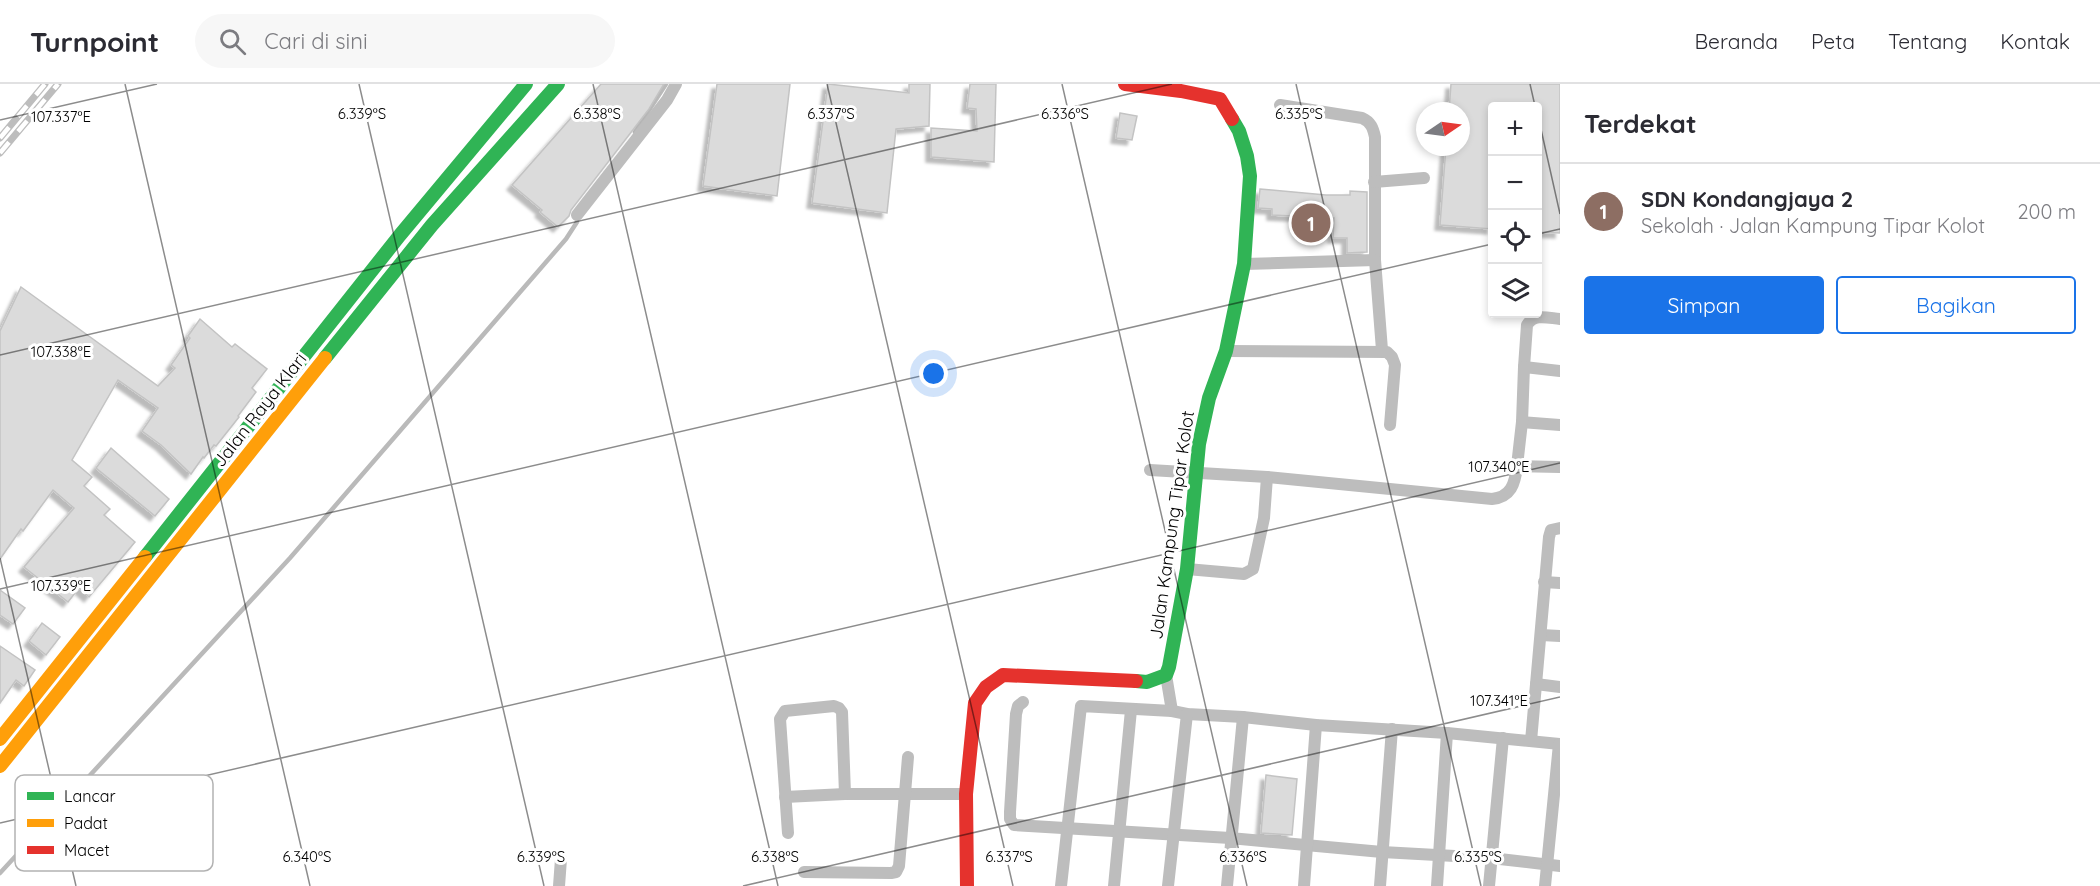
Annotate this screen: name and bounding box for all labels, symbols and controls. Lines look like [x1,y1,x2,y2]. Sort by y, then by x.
search box [195,14,615,68]
text: Turnpoint [30,24,159,59]
icon: search [216,25,249,58]
text: Cari di sini [264,27,368,55]
text: Beranda [1694,28,1778,54]
text: Peta [1811,28,1855,54]
text: Tentang [1888,28,1967,54]
text: Kontak [2000,28,2070,54]
north arrow [1416,102,1470,156]
map controls [1488,102,1542,318]
button: + [1488,102,1542,156]
text: 6.339°S [338,104,386,123]
text: 6.338°S [573,104,621,123]
text: 6.337°S [807,104,855,123]
text: 6.336°S [1041,104,1089,123]
text: 6.335°S [1275,104,1323,123]
text: 107.337°E [31,107,91,126]
text: Terdekat [1584,107,1697,140]
button: − [1488,156,1542,210]
text: SDN Kondangjaya 2 [1641,185,1853,213]
text: 1 [1600,199,1607,224]
text: 200 m [2017,199,2076,224]
pin: 1 [1292,200,1330,246]
button: locate [1488,210,1542,264]
text: Sekolah · Jalan Kampung Tipar Kolot [1641,213,1985,238]
button: layers [1488,264,1542,318]
button: Simpan [1584,276,1824,334]
button: Bagikan [1836,276,2076,334]
text: 107.338°E [31,342,91,361]
street label: Jalan Raya Klari [208,348,311,471]
your location [919,359,948,388]
street label: Jalan Kampung Tipar Kolot [1144,409,1199,641]
text: 107.340°E [1468,457,1530,476]
text: 107.339°E [31,576,91,595]
text: 107.341°E [1470,691,1528,710]
legend [15,775,213,871]
text: Lancar [64,786,116,806]
text: Padat [64,813,108,833]
text: Macet [64,840,110,860]
text: 6.340°S [283,847,331,866]
text: 6.339°S [517,847,565,866]
text: 6.338°S [751,847,799,866]
text: 6.337°S [985,847,1033,866]
text: 6.336°S [1219,847,1267,866]
text: 6.335°S [1454,847,1502,866]

